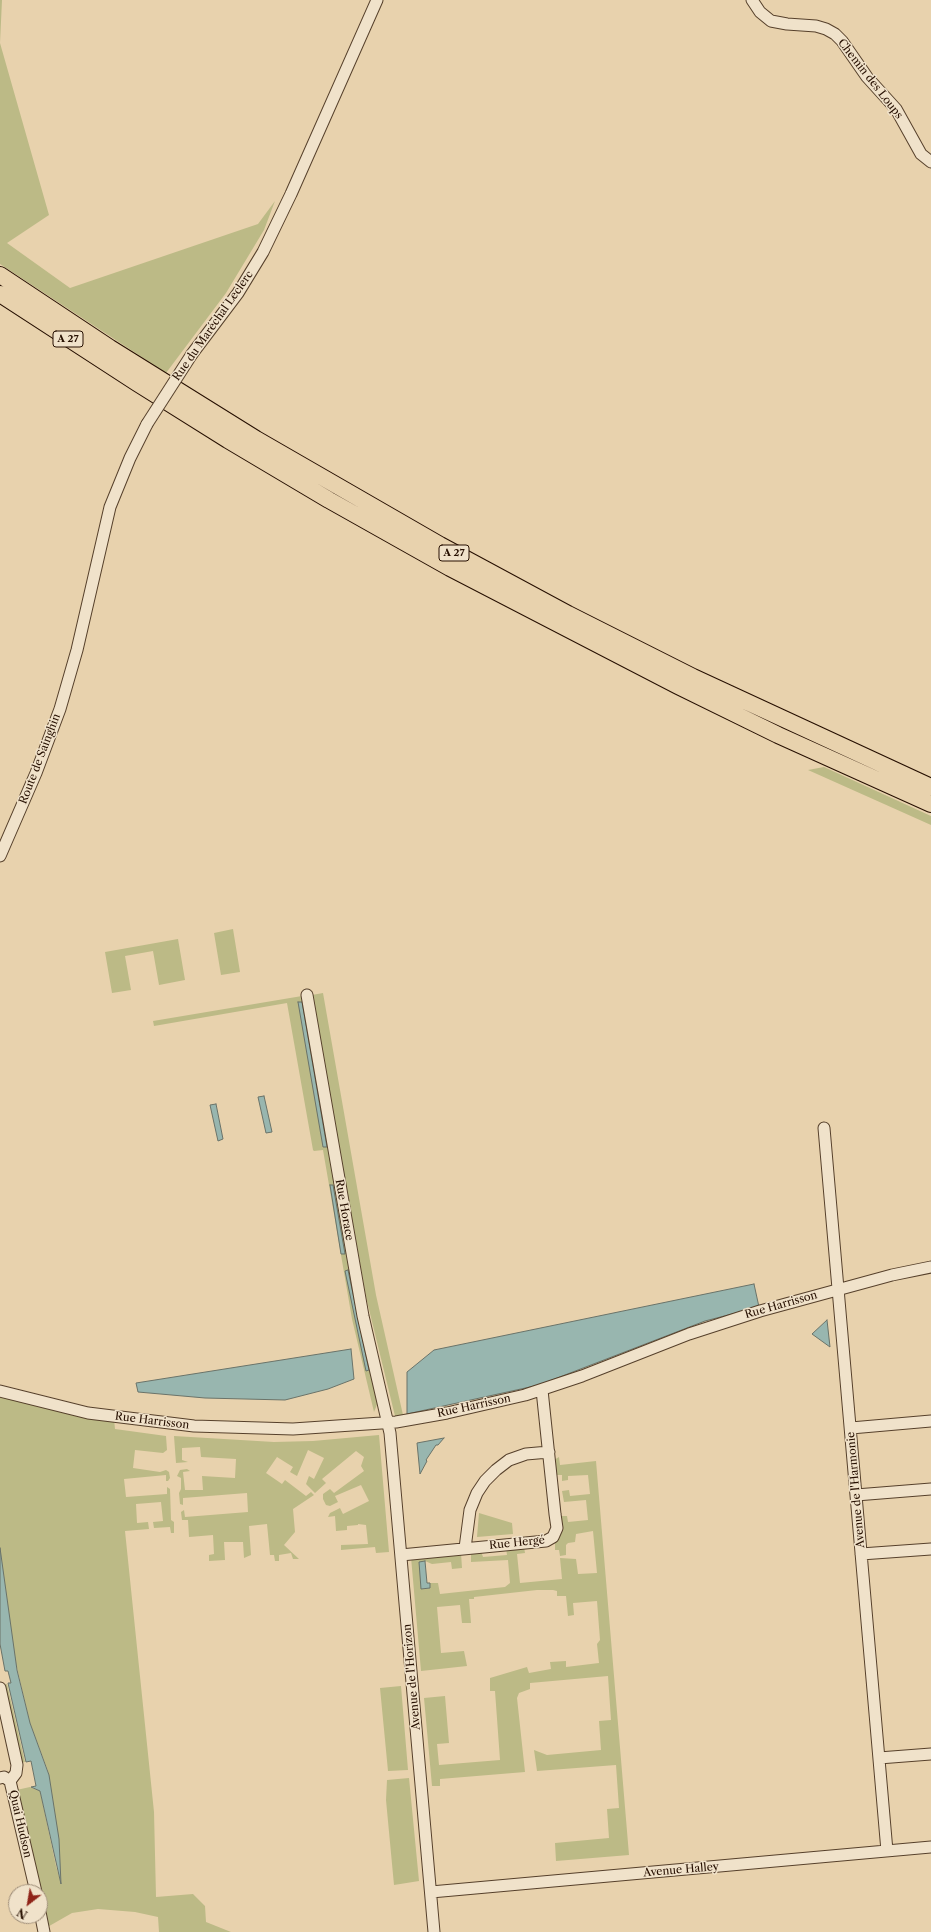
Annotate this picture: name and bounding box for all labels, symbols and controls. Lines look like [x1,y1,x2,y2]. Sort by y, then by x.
street label: Chemin des Loups [835,36,905,122]
street label: Rue du Maréchal Leclerc [170,268,256,384]
road number: A 27 [53,331,83,347]
road number: A 27 [439,545,469,561]
street label: Route de Sainghin [17,712,63,806]
street label: Rue Horace [332,1178,356,1242]
street label: Rue Harrisson [743,1288,819,1322]
street label: Rue Harrisson [436,1392,512,1420]
street label: Rue Harrisson [114,1410,190,1432]
street label: Avenue de l'Harmonie [844,1431,868,1549]
street label: Rue Hergé [489,1534,545,1552]
street label: Avenue de l'Horizon [401,1623,423,1731]
street label: Quai Hudson [6,1789,34,1859]
street label: Avenue Halley [643,1860,719,1880]
north arrow [8,1884,48,1924]
text: N [15,1905,30,1922]

